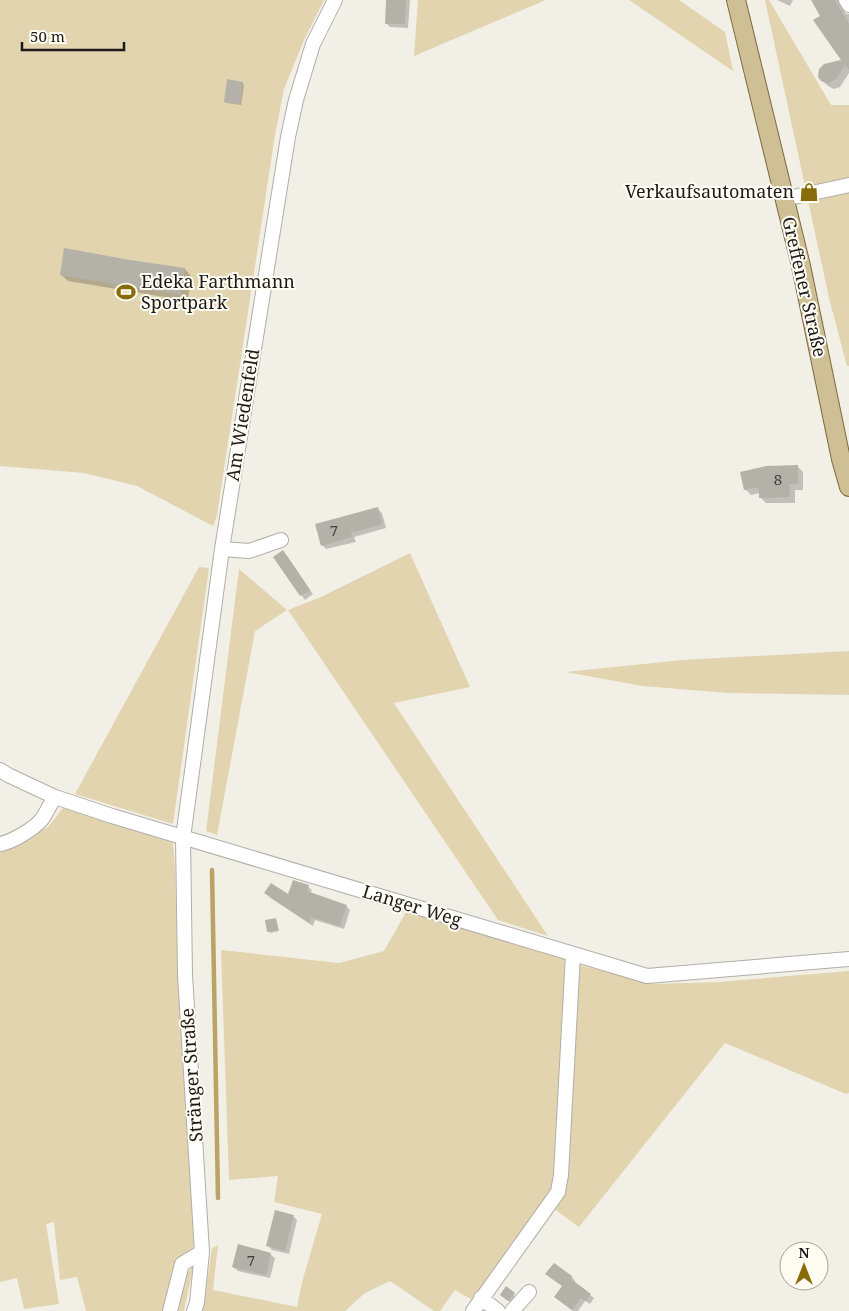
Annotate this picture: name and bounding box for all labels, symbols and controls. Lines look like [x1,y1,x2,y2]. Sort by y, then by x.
scale bar [22,20,125,52]
text: 50 m [30,26,65,46]
place label: Verkaufsautomaten [625,179,794,203]
shop icon: Verkaufsautomaten [798,181,820,203]
street label: Greffener Straße [777,214,833,359]
place label: Edeka Farthmann Sportpark [141,269,295,314]
sports icon: Edeka Farthmann Sportpark [115,281,137,303]
street label: Am Wiedenfeld [220,347,264,483]
house number: 8 [774,469,782,489]
house number: 7 [330,520,338,540]
street label: Langer Weg [360,879,465,932]
street label: Stränger Straße [174,1007,208,1143]
north arrow [779,1241,829,1291]
text: N [798,1243,810,1262]
house number: 7 [247,1250,255,1270]

